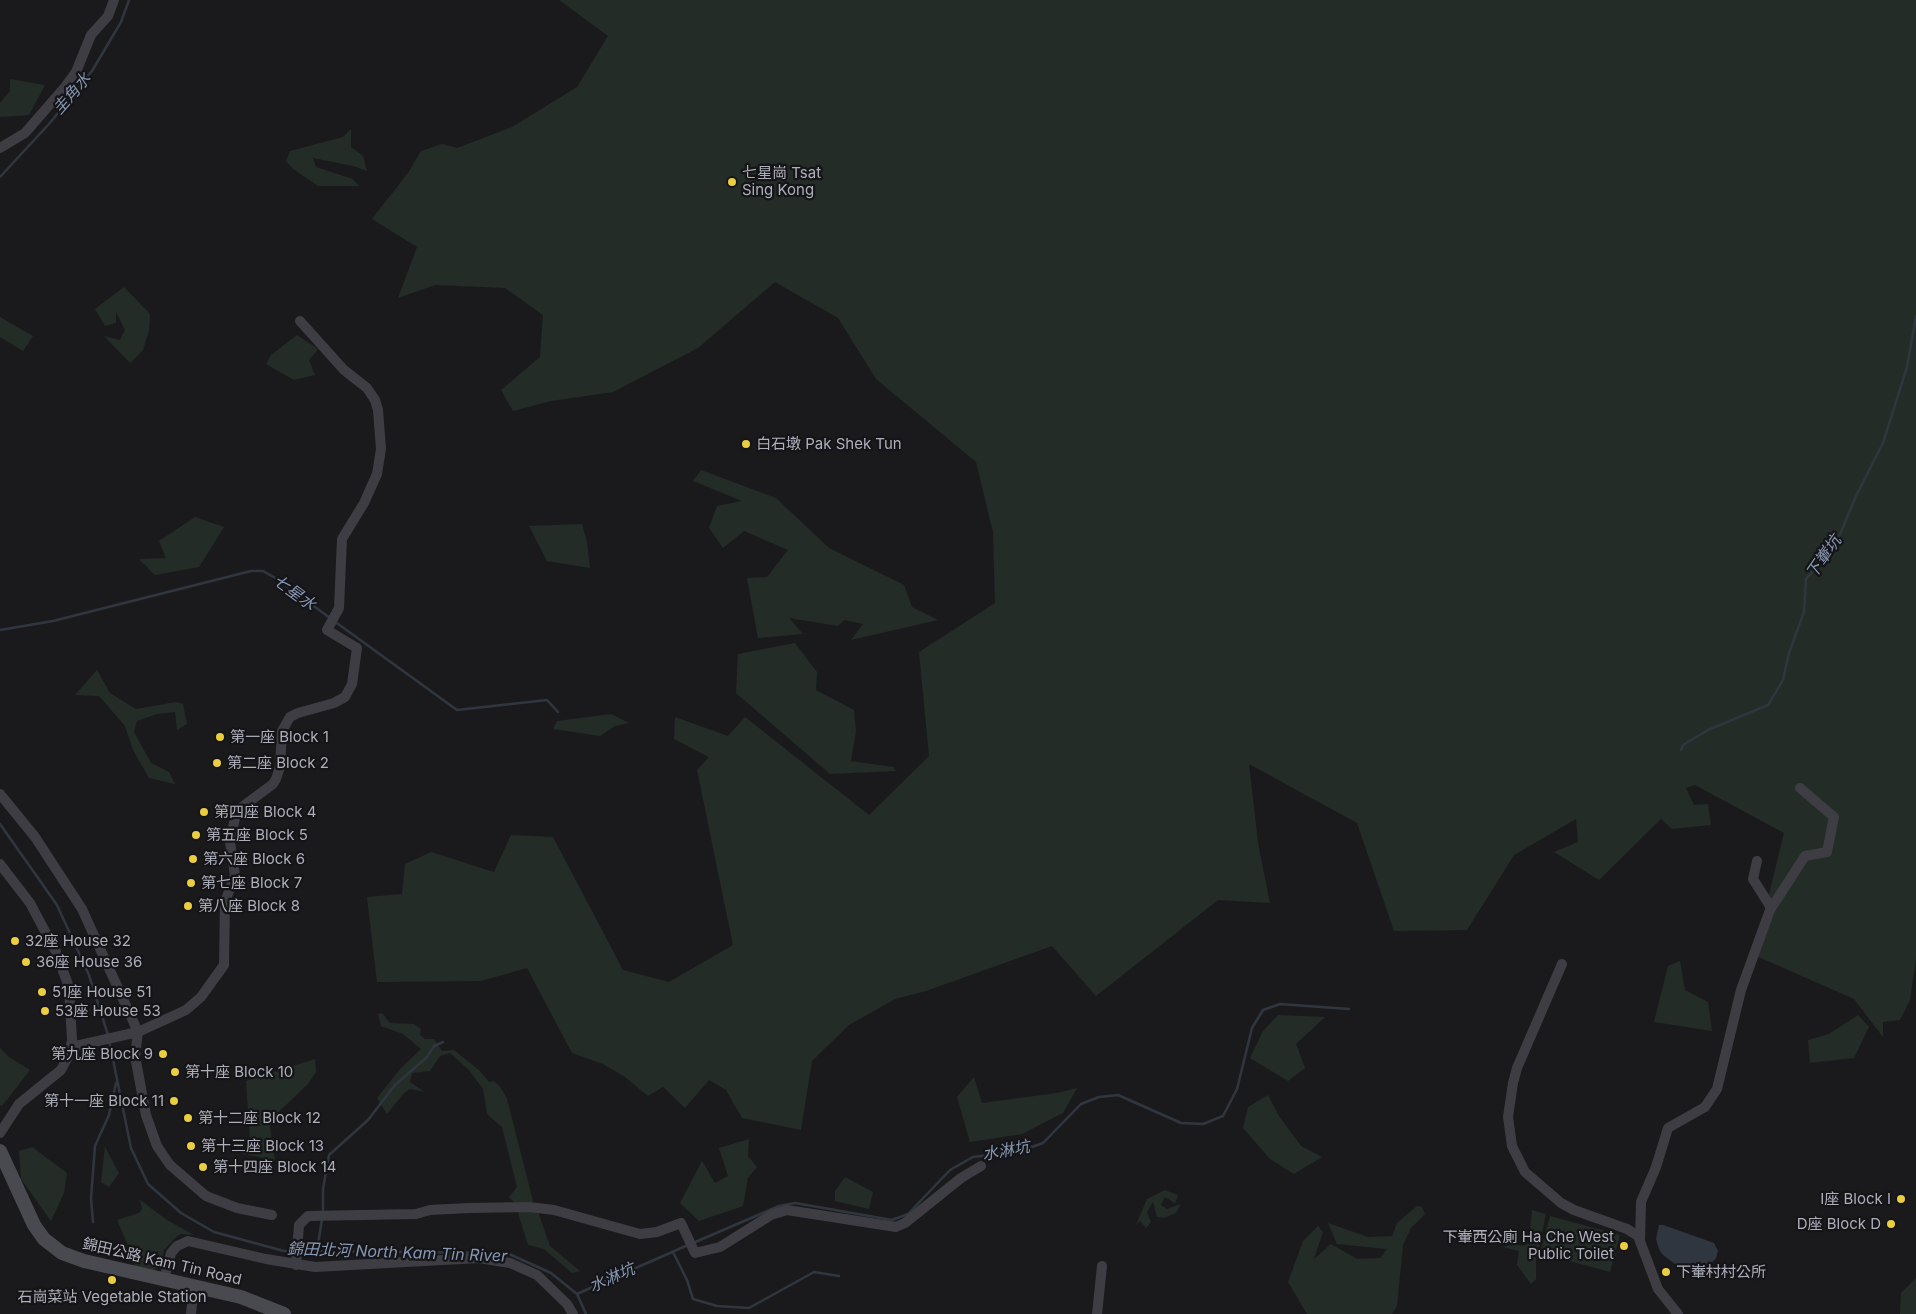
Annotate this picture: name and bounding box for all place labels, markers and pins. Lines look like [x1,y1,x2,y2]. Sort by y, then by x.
place label: 七星崗 Tsat Sing Kong [742,164,821,199]
marker: 七星崗 Tsat Sing Kong [726,176,738,188]
place label: 白石墩 Pak Shek Tun [756,435,902,453]
marker: 白石墩 Pak Shek Tun [740,438,752,450]
place label: 第一座 Block 1 [230,728,329,746]
marker: 第一座 Block 1 [214,731,226,743]
place label: 第二座 Block 2 [227,754,329,772]
marker: 第二座 Block 2 [211,757,223,769]
place label: 第四座 Block 4 [214,803,316,821]
marker: 第四座 Block 4 [198,806,210,818]
place label: 第五座 Block 5 [206,826,308,844]
marker: 第五座 Block 5 [190,829,202,841]
place label: 第六座 Block 6 [203,850,305,868]
marker: 第六座 Block 6 [187,853,199,865]
place label: 第七座 Block 7 [201,874,302,892]
marker: 第七座 Block 7 [185,877,197,889]
place label: 第八座 Block 8 [198,897,300,915]
marker: 第八座 Block 8 [182,900,194,912]
place label: 32座 House 32 [25,932,131,950]
marker: 32座 House 32 [9,935,21,947]
place label: 36座 House 36 [36,953,142,971]
marker: 36座 House 36 [20,956,32,968]
place label: 51座 House 51 [52,983,152,1001]
marker: 51座 House 51 [36,986,48,998]
place label: 53座 House 53 [55,1002,161,1020]
marker: 53座 House 53 [39,1005,51,1017]
place label: 第九座 Block 9 [51,1045,153,1063]
marker: 第九座 Block 9 [157,1048,169,1060]
place label: 第十座 Block 10 [185,1063,293,1081]
marker: 第十座 Block 10 [169,1066,181,1078]
place label: 第十一座 Block 11 [44,1092,164,1110]
marker: 第十一座 Block 11 [168,1095,180,1107]
place label: 第十二座 Block 12 [198,1109,321,1127]
marker: 第十二座 Block 12 [182,1112,194,1124]
place label: 第十三座 Block 13 [201,1137,324,1155]
marker: 第十三座 Block 13 [185,1140,197,1152]
place label: 第十四座 Block 14 [213,1158,336,1176]
marker: 第十四座 Block 14 [197,1161,209,1173]
place label: I座 Block I [1820,1190,1891,1208]
marker: I座 Block I [1895,1193,1907,1205]
place label: D座 Block D [1797,1215,1881,1233]
marker: D座 Block D [1885,1218,1897,1230]
place label: 下輋西公廁 Ha Che West Public Toilet [1443,1228,1614,1263]
marker: 下輋西公廁 Ha Che West Public Toilet [1618,1240,1630,1252]
place label: 下輋村村公所 [1676,1263,1766,1281]
marker: 下輋村村公所 [1660,1266,1672,1278]
marker: 石崗菜站 Vegetable Station [106,1274,118,1286]
place label: 石崗菜站 Vegetable Station [17,1288,207,1306]

